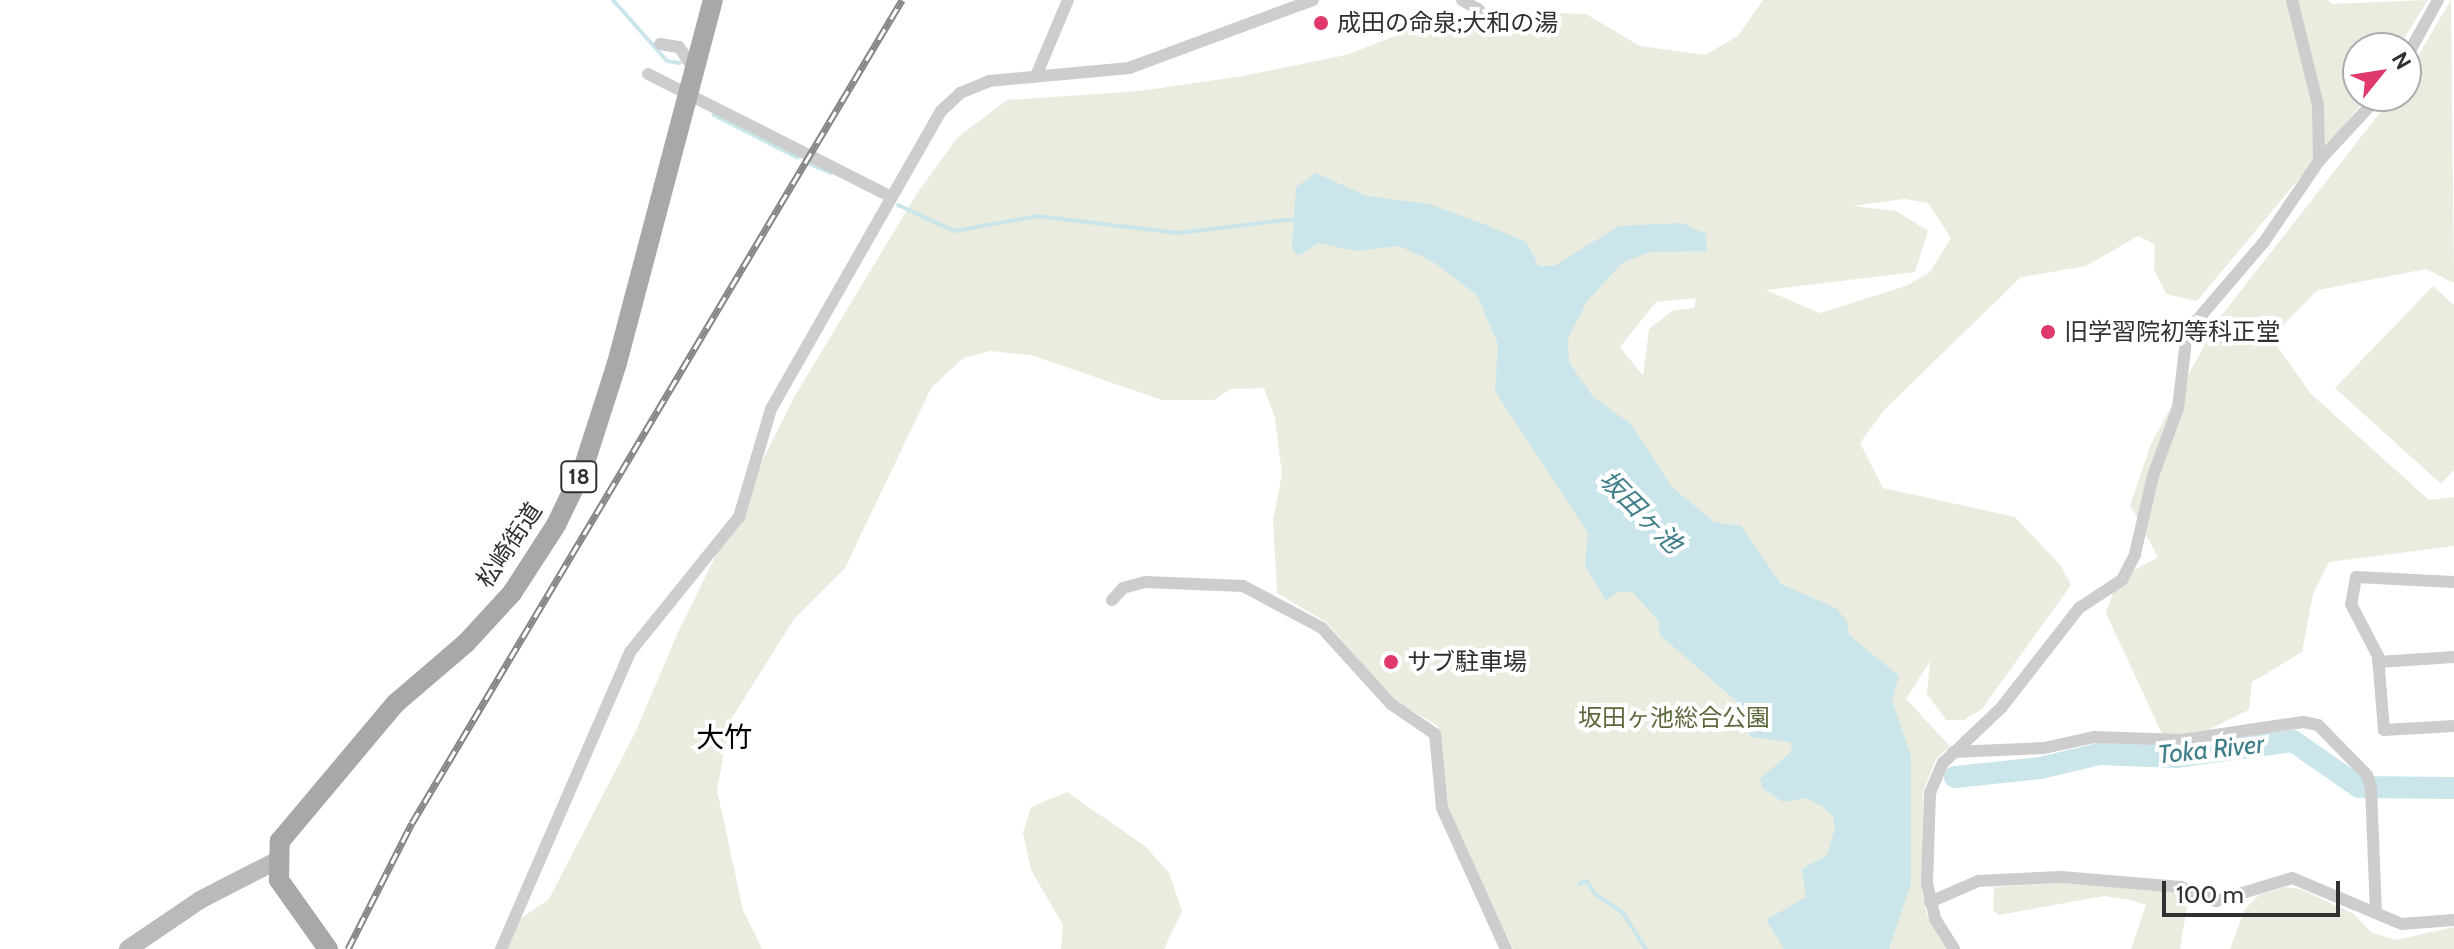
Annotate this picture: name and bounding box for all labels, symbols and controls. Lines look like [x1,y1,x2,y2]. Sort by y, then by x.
place label: 成田の命泉;大和の湯 [1337,9,1558,37]
marker: 成田の命泉;大和の湯 [1312,14,1330,32]
north arrow [2342,32,2422,112]
text: N [2386,47,2417,74]
place label: 旧学習院初等科正堂 [2064,318,2280,346]
marker: 旧学習院初等科正堂 [2039,323,2057,341]
road number: 18 [559,459,599,495]
water label: 坂田ヶ池 [1592,464,1688,560]
street label: 松崎街道 [470,497,548,593]
place label: サブ駐車場 [1407,648,1527,676]
marker: サブ駐車場 [1382,653,1400,671]
park label: 坂田ヶ池総合公園 [1578,704,1770,732]
district label: 大竹 [696,720,752,754]
water label: Toka River [2156,729,2266,771]
scale bar [2166,865,2344,915]
text: 100 m [2176,880,2244,909]

